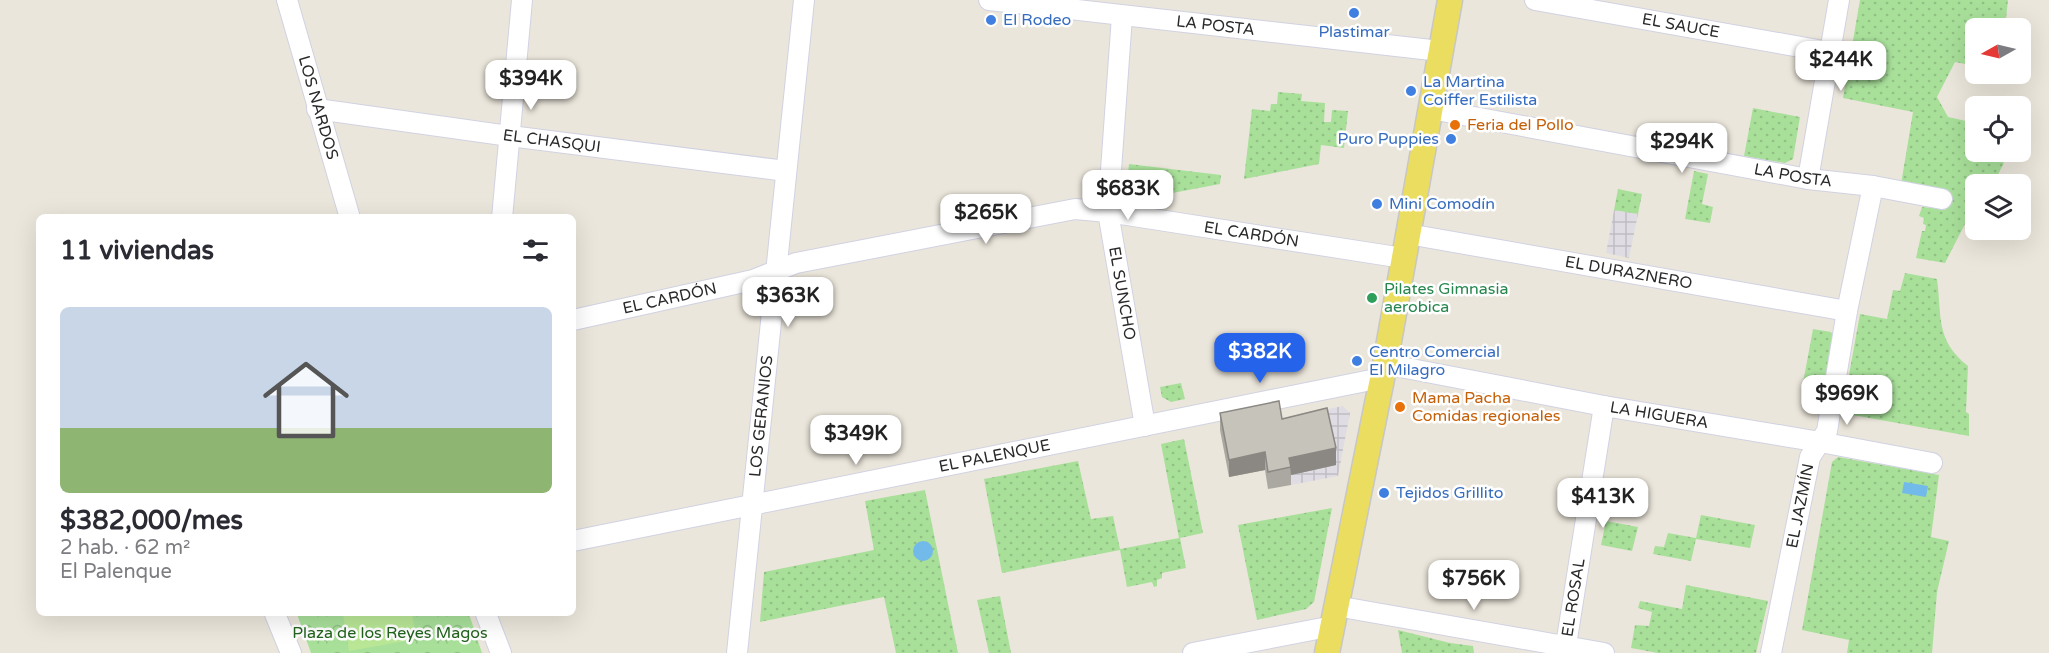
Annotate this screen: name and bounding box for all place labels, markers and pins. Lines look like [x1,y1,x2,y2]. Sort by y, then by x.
marker: Plastimar [1347,6,1361,20]
place label: El Rodeo [1003,10,1071,30]
marker: El Rodeo [984,13,998,27]
place label: Plastimar [1318,22,1390,42]
pin: $244K [1799,41,1883,92]
pin: $394K [489,60,573,111]
place label: La Martina Coiffer Estilista [1423,72,1537,110]
marker: La Martina Coiffer Estilista [1404,84,1418,98]
place label: Feria del Pollo [1467,115,1574,135]
marker: Feria del Pollo [1448,118,1462,132]
pin: $294K [1640,123,1724,174]
place label: Puro Puppies [1338,129,1439,149]
marker: Puro Puppies [1444,132,1458,146]
pin: $683K [1086,170,1170,221]
pin: $265K [944,194,1028,245]
place label: Mini Comodín [1389,194,1495,214]
marker: Mini Comodín [1370,197,1384,211]
pin: $363K [746,277,830,328]
place label: Pilates Gimnasia aerobica [1384,279,1508,317]
marker: Pilates Gimnasia aerobica [1365,291,1379,305]
pin: $382K [1218,333,1302,384]
place label: Centro Comercial El Milagro [1369,342,1500,380]
marker: Centro Comercial El Milagro [1350,354,1364,368]
pin: $969K [1805,375,1889,426]
place label: Mama Pacha Comidas regionales [1412,388,1560,426]
marker: Mama Pacha Comidas regionales [1393,400,1407,414]
pin: $349K [814,415,898,466]
pin: $413K [1561,478,1645,529]
place label: Tejidos Grillito [1396,483,1503,503]
marker: Tejidos Grillito [1377,486,1391,500]
pin: $756K [1432,560,1516,611]

